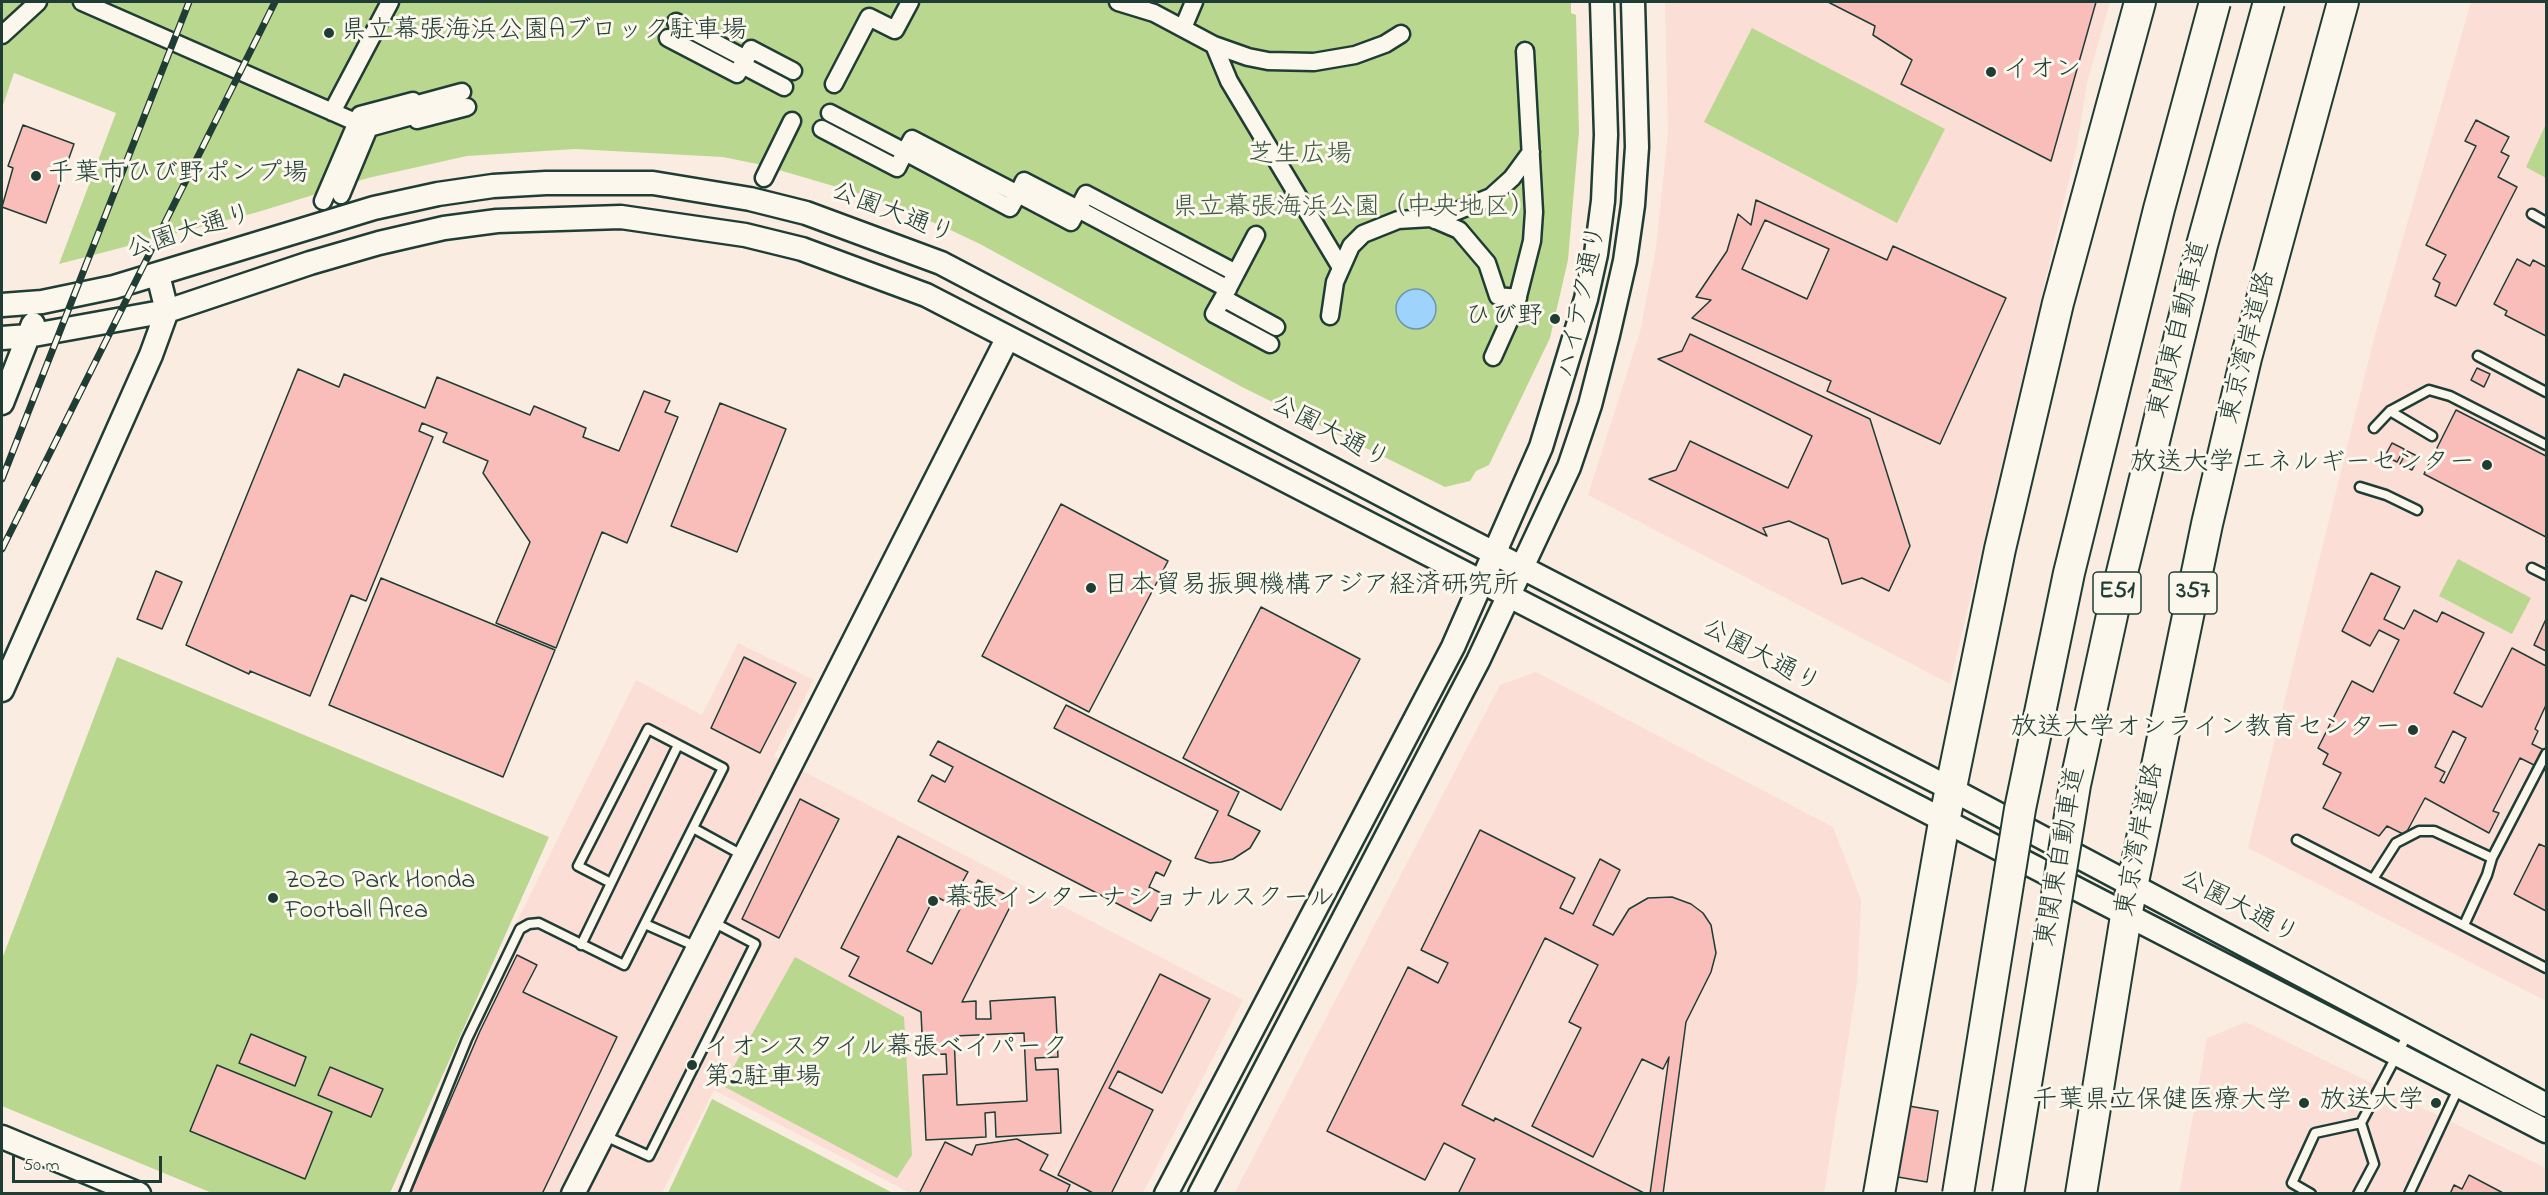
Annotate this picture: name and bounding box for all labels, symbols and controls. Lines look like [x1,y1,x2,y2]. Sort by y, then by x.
place label: 県立幕張海浜公園Aブロック駐車場 [341,17,747,49]
marker: 県立幕張海浜公園Aブロック駐車場 [322,26,336,40]
place label: イオン [2003,56,2081,88]
marker: イオン [1984,65,1998,79]
park label: 芝生広場 [1248,141,1352,173]
place label: 千葉市ひび野ポンプ場 [48,160,308,192]
marker: 千葉市ひび野ポンプ場 [29,169,43,183]
street label: 公園大通り [826,177,958,253]
park label: 県立幕張海浜公園（中央地区） [1172,194,1536,226]
street label: 公園大通り [123,200,257,268]
street label: ハイテク通り [1553,222,1615,382]
street label: 東関東自動車道 [2144,238,2218,422]
street label: 東京湾岸道路 [2216,269,2284,427]
place label: ひび野 [1465,303,1543,335]
marker: ひび野 [1548,312,1562,326]
street label: 公園大通り [1264,390,1394,478]
place label: 放送大学 エネルギーセンター [2131,449,2475,481]
marker: 放送大学 エネルギーセンター [2480,458,2494,472]
place label: 日本貿易振興機構アジア経済研究所 [1103,572,1519,604]
road number: E51 [2093,572,2141,614]
road number: 357 [2169,572,2217,614]
marker: 日本貿易振興機構アジア経済研究所 [1084,581,1098,595]
street label: 公園大通り [1695,614,1825,702]
place label: 放送大学オンライン教育センター [2011,714,2401,746]
marker: 放送大学オンライン教育センター [2406,723,2420,737]
street label: 東京湾岸道路 [2112,760,2172,920]
street label: 東関東自動車道 [2032,765,2094,949]
street label: 公園大通り [2173,865,2303,953]
place label: ZOZO Park Honda Football Area [285,867,475,928]
place label: 幕張インターナショナルスクール [945,885,1335,917]
marker: ZOZO Park Honda Football Area [266,891,280,905]
marker: 幕張インターナショナルスクール [926,894,940,908]
place label: イオンスタイル幕張ベイパーク 第2駐車場 [704,1034,1068,1096]
marker: イオンスタイル幕張ベイパーク 第2駐車場 [685,1058,699,1072]
place label: 千葉県立保健医療大学 [2032,1087,2292,1119]
place label: 放送大学 [2320,1087,2424,1119]
marker: 千葉県立保健医療大学 [2297,1096,2311,1110]
marker: 放送大学 [2429,1096,2443,1110]
scale bar [15,1144,165,1182]
text: 50 m [23,1153,60,1179]

